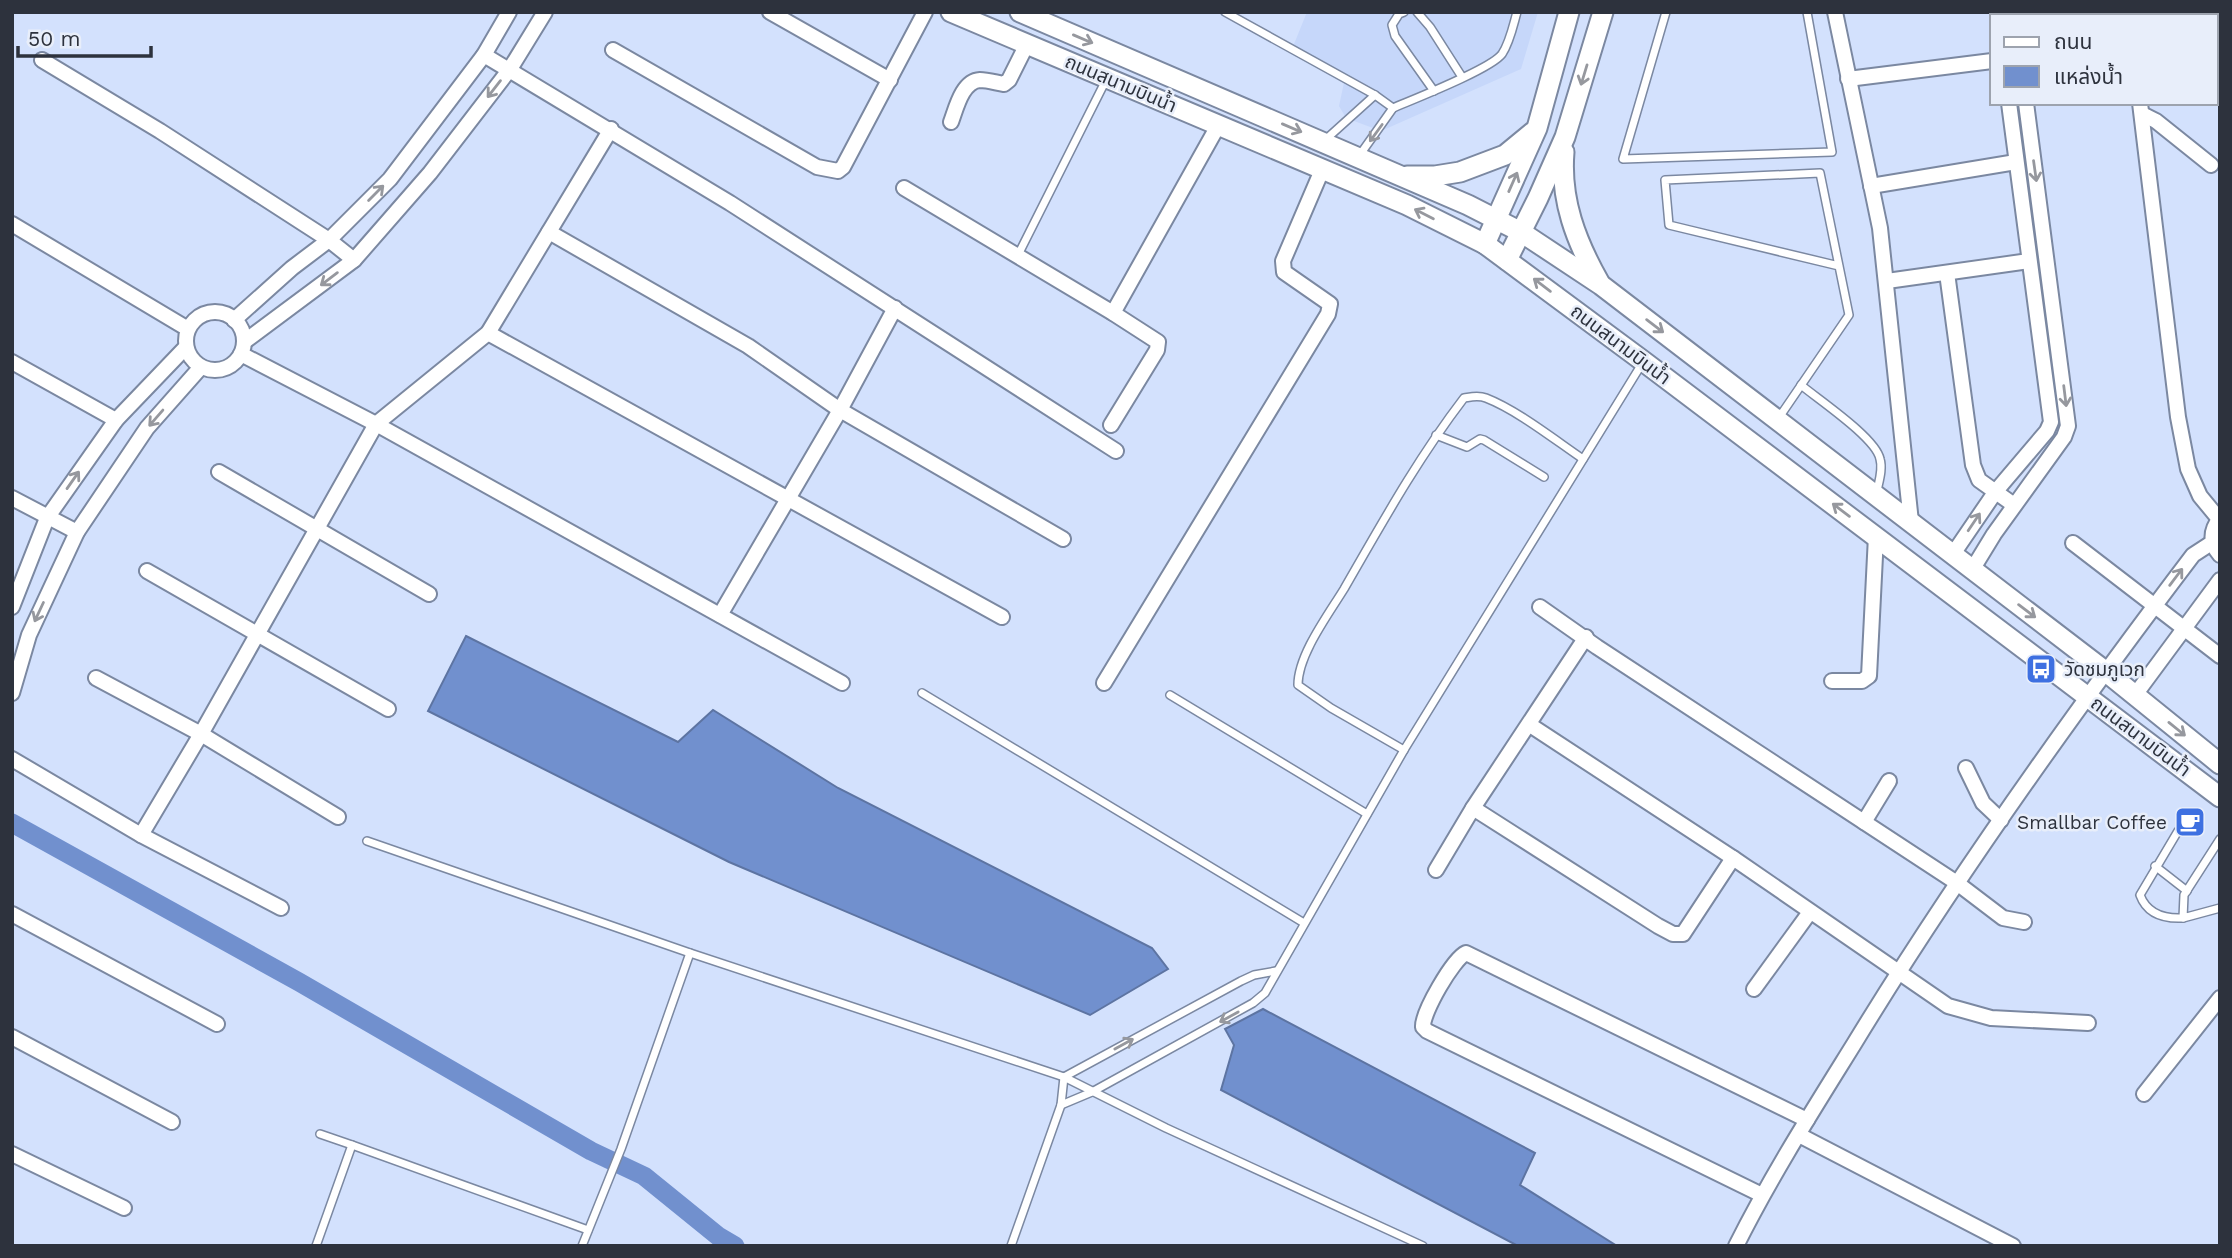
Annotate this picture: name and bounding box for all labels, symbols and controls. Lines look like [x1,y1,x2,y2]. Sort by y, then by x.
scale bar [18,14,150,58]
legend [1990,14,2218,105]
text: 50 m [28,26,80,51]
text: ถนน [2054,29,2092,54]
one-way arrow [1071,33,1093,46]
street label: ถนนสนามบินน้ำ [1061,48,1181,117]
text: แหล่งน้ำ [2054,62,2123,89]
one-way arrow [1577,63,1589,85]
one-way arrow [486,80,501,98]
one-way arrow [1281,122,1302,135]
one-way arrow [1369,123,1383,142]
one-way arrow [2028,159,2041,182]
one-way arrow [1507,172,1520,193]
one-way arrow [368,185,385,202]
one-way arrow [1414,206,1435,220]
one-way arrow [320,271,339,286]
one-way arrow [1533,278,1552,292]
street label: ถนนสนามบินน้ำ [1566,298,1676,389]
one-way arrow [1645,319,1664,334]
one-way arrow [2058,385,2071,407]
one-way arrow [148,409,164,427]
one-way arrow [66,471,80,490]
one-way arrow [1832,503,1851,518]
one-way arrow [1966,513,1981,532]
one-way arrow [2168,568,2183,587]
one-way arrow [32,601,45,622]
one-way arrow [2017,604,2035,619]
bus stop icon: วัดชมภูเวก [2024,652,2058,686]
place label: วัดชมภูเวก [2064,658,2145,682]
street label: ถนนสนามบินน้ำ [2086,690,2196,781]
one-way arrow [2168,722,2186,737]
cafe icon: Smallbar Coffee [2173,805,2207,839]
place label: Smallbar Coffee [2017,811,2167,834]
one-way arrow [1219,1010,1240,1024]
one-way arrow [1114,1037,1134,1051]

